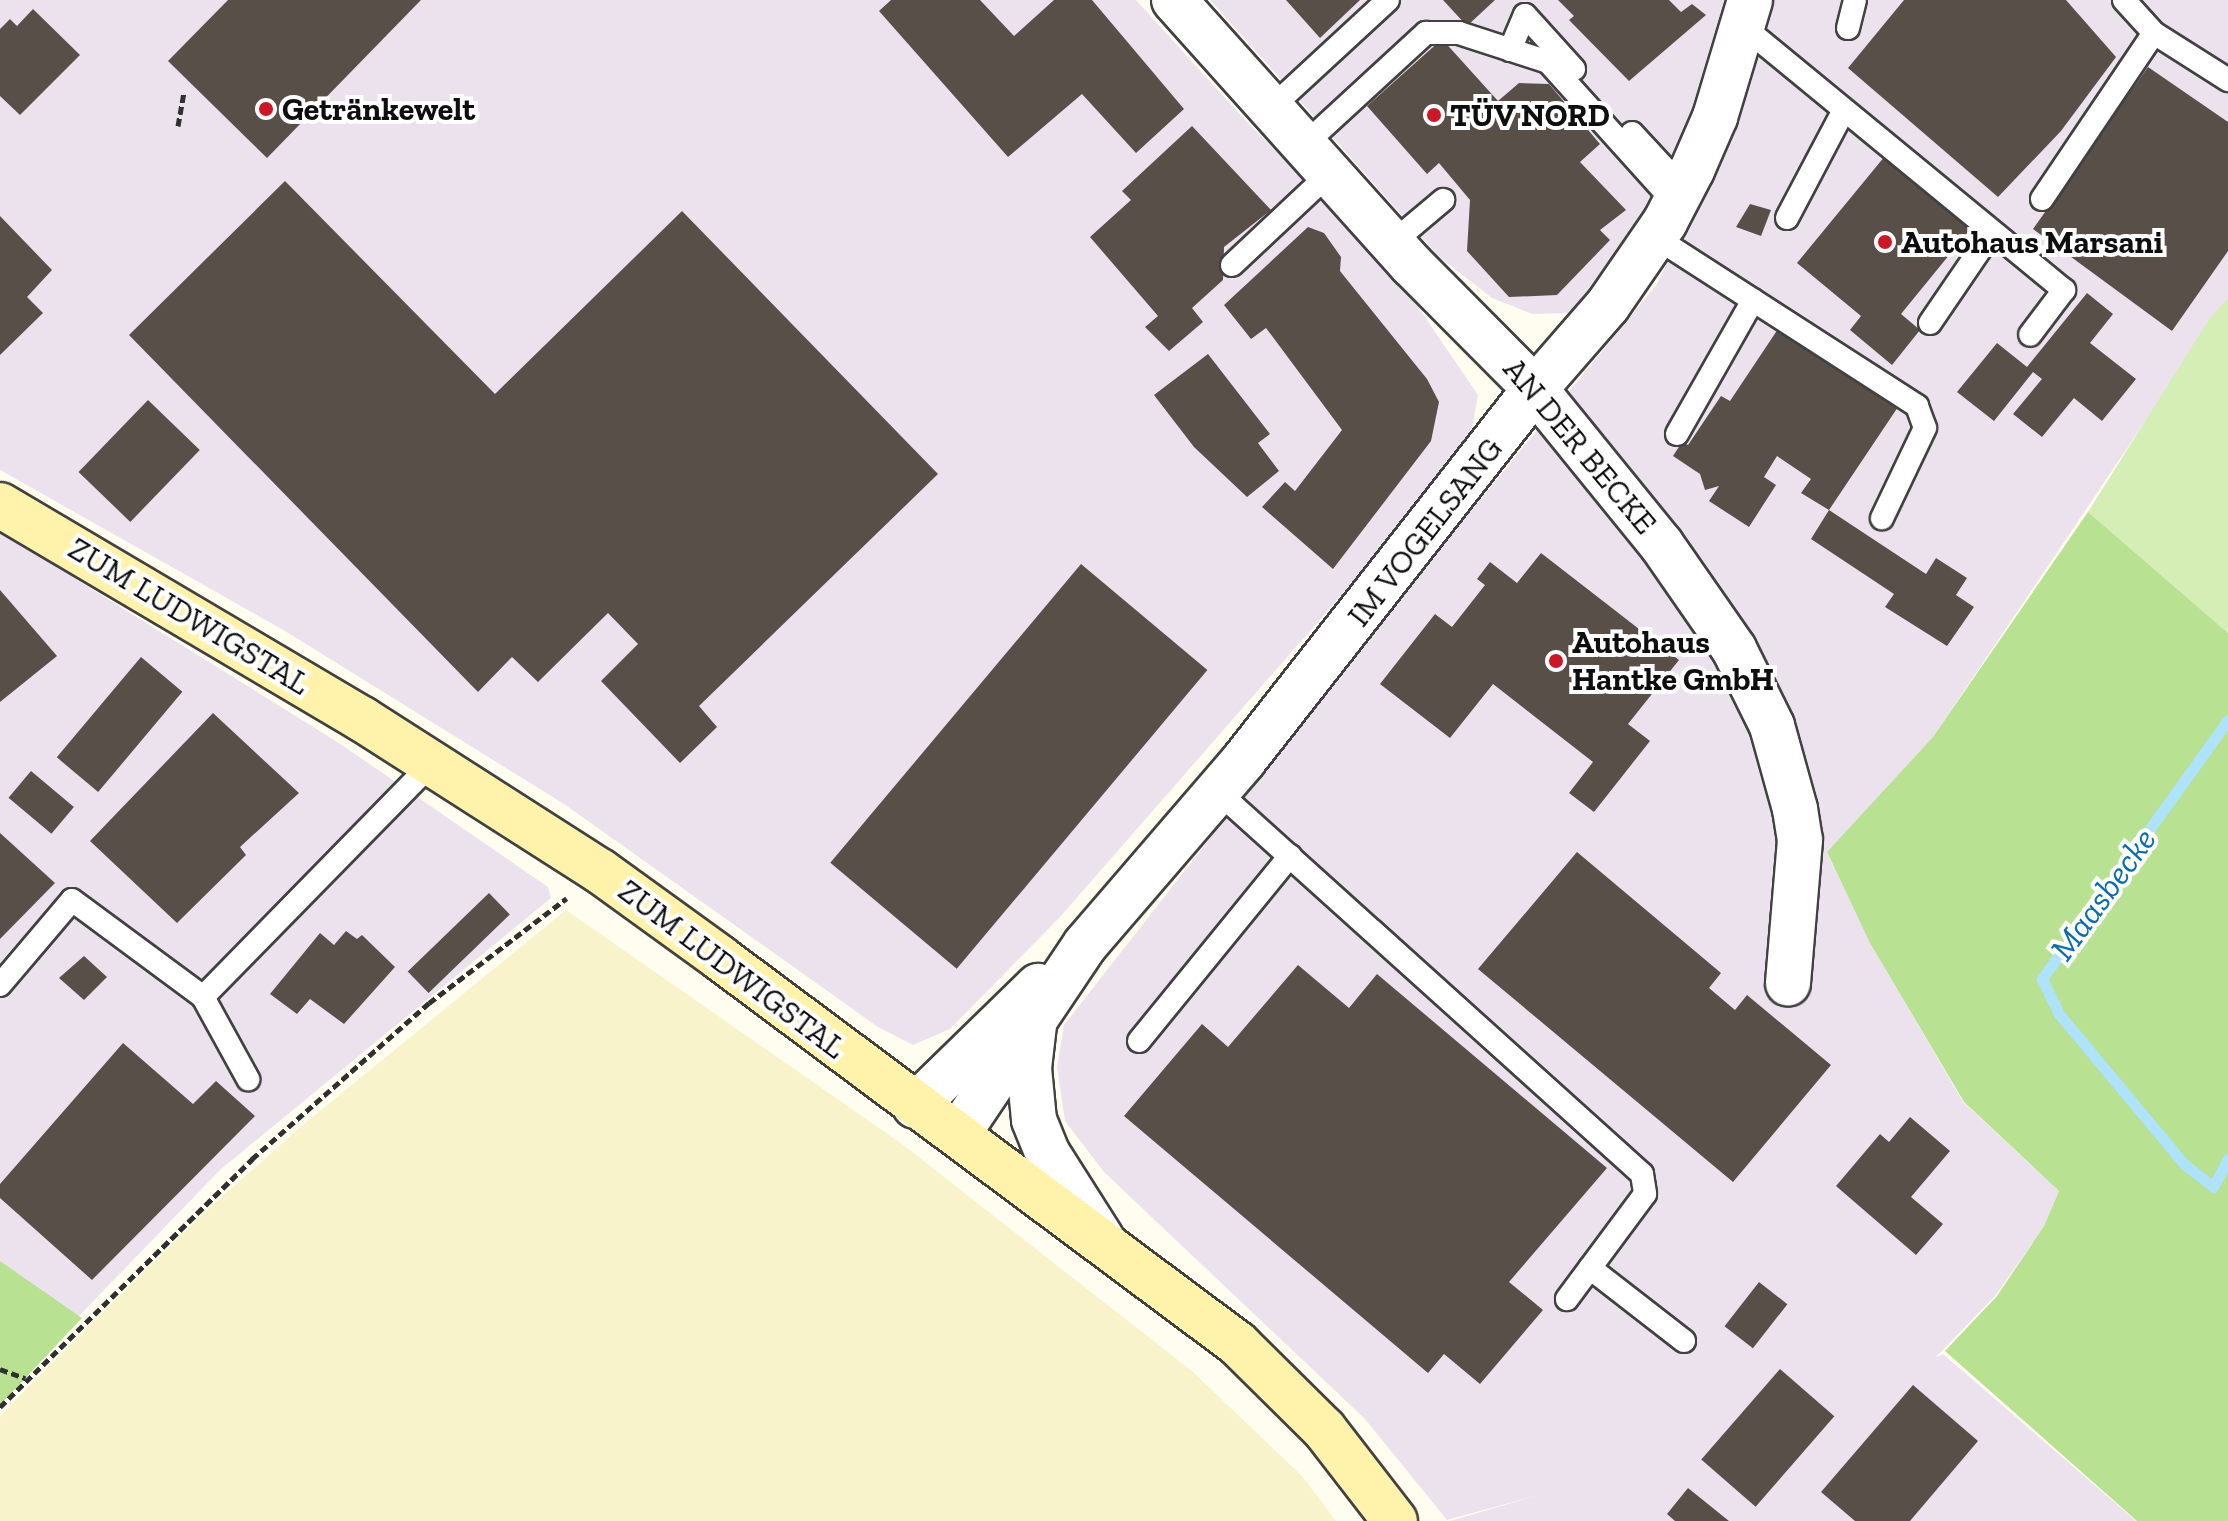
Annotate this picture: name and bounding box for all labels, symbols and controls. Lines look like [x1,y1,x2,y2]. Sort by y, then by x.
place label: Getränkewelt [282,90,475,128]
place label: TÜV NORD [1450,96,1611,134]
marker: Getränkewelt [257,100,275,118]
marker: TÜV NORD [1425,106,1443,124]
place label: Autohaus Marsani [1901,223,2163,261]
marker: Autohaus Marsani [1876,233,1894,251]
street label: AN DER BECKE [1495,350,1665,542]
street label: IM VOGELSANG [1339,430,1511,634]
street label: ZUM LUDWIGSTAL [62,529,316,703]
place label: Autohaus Hantke GmbH [1572,624,1774,699]
marker: Autohaus Hantke GmbH [1547,652,1565,670]
water label: Maasbecke [2041,820,2165,968]
street label: ZUM LUDWIGSTAL [611,871,853,1067]

